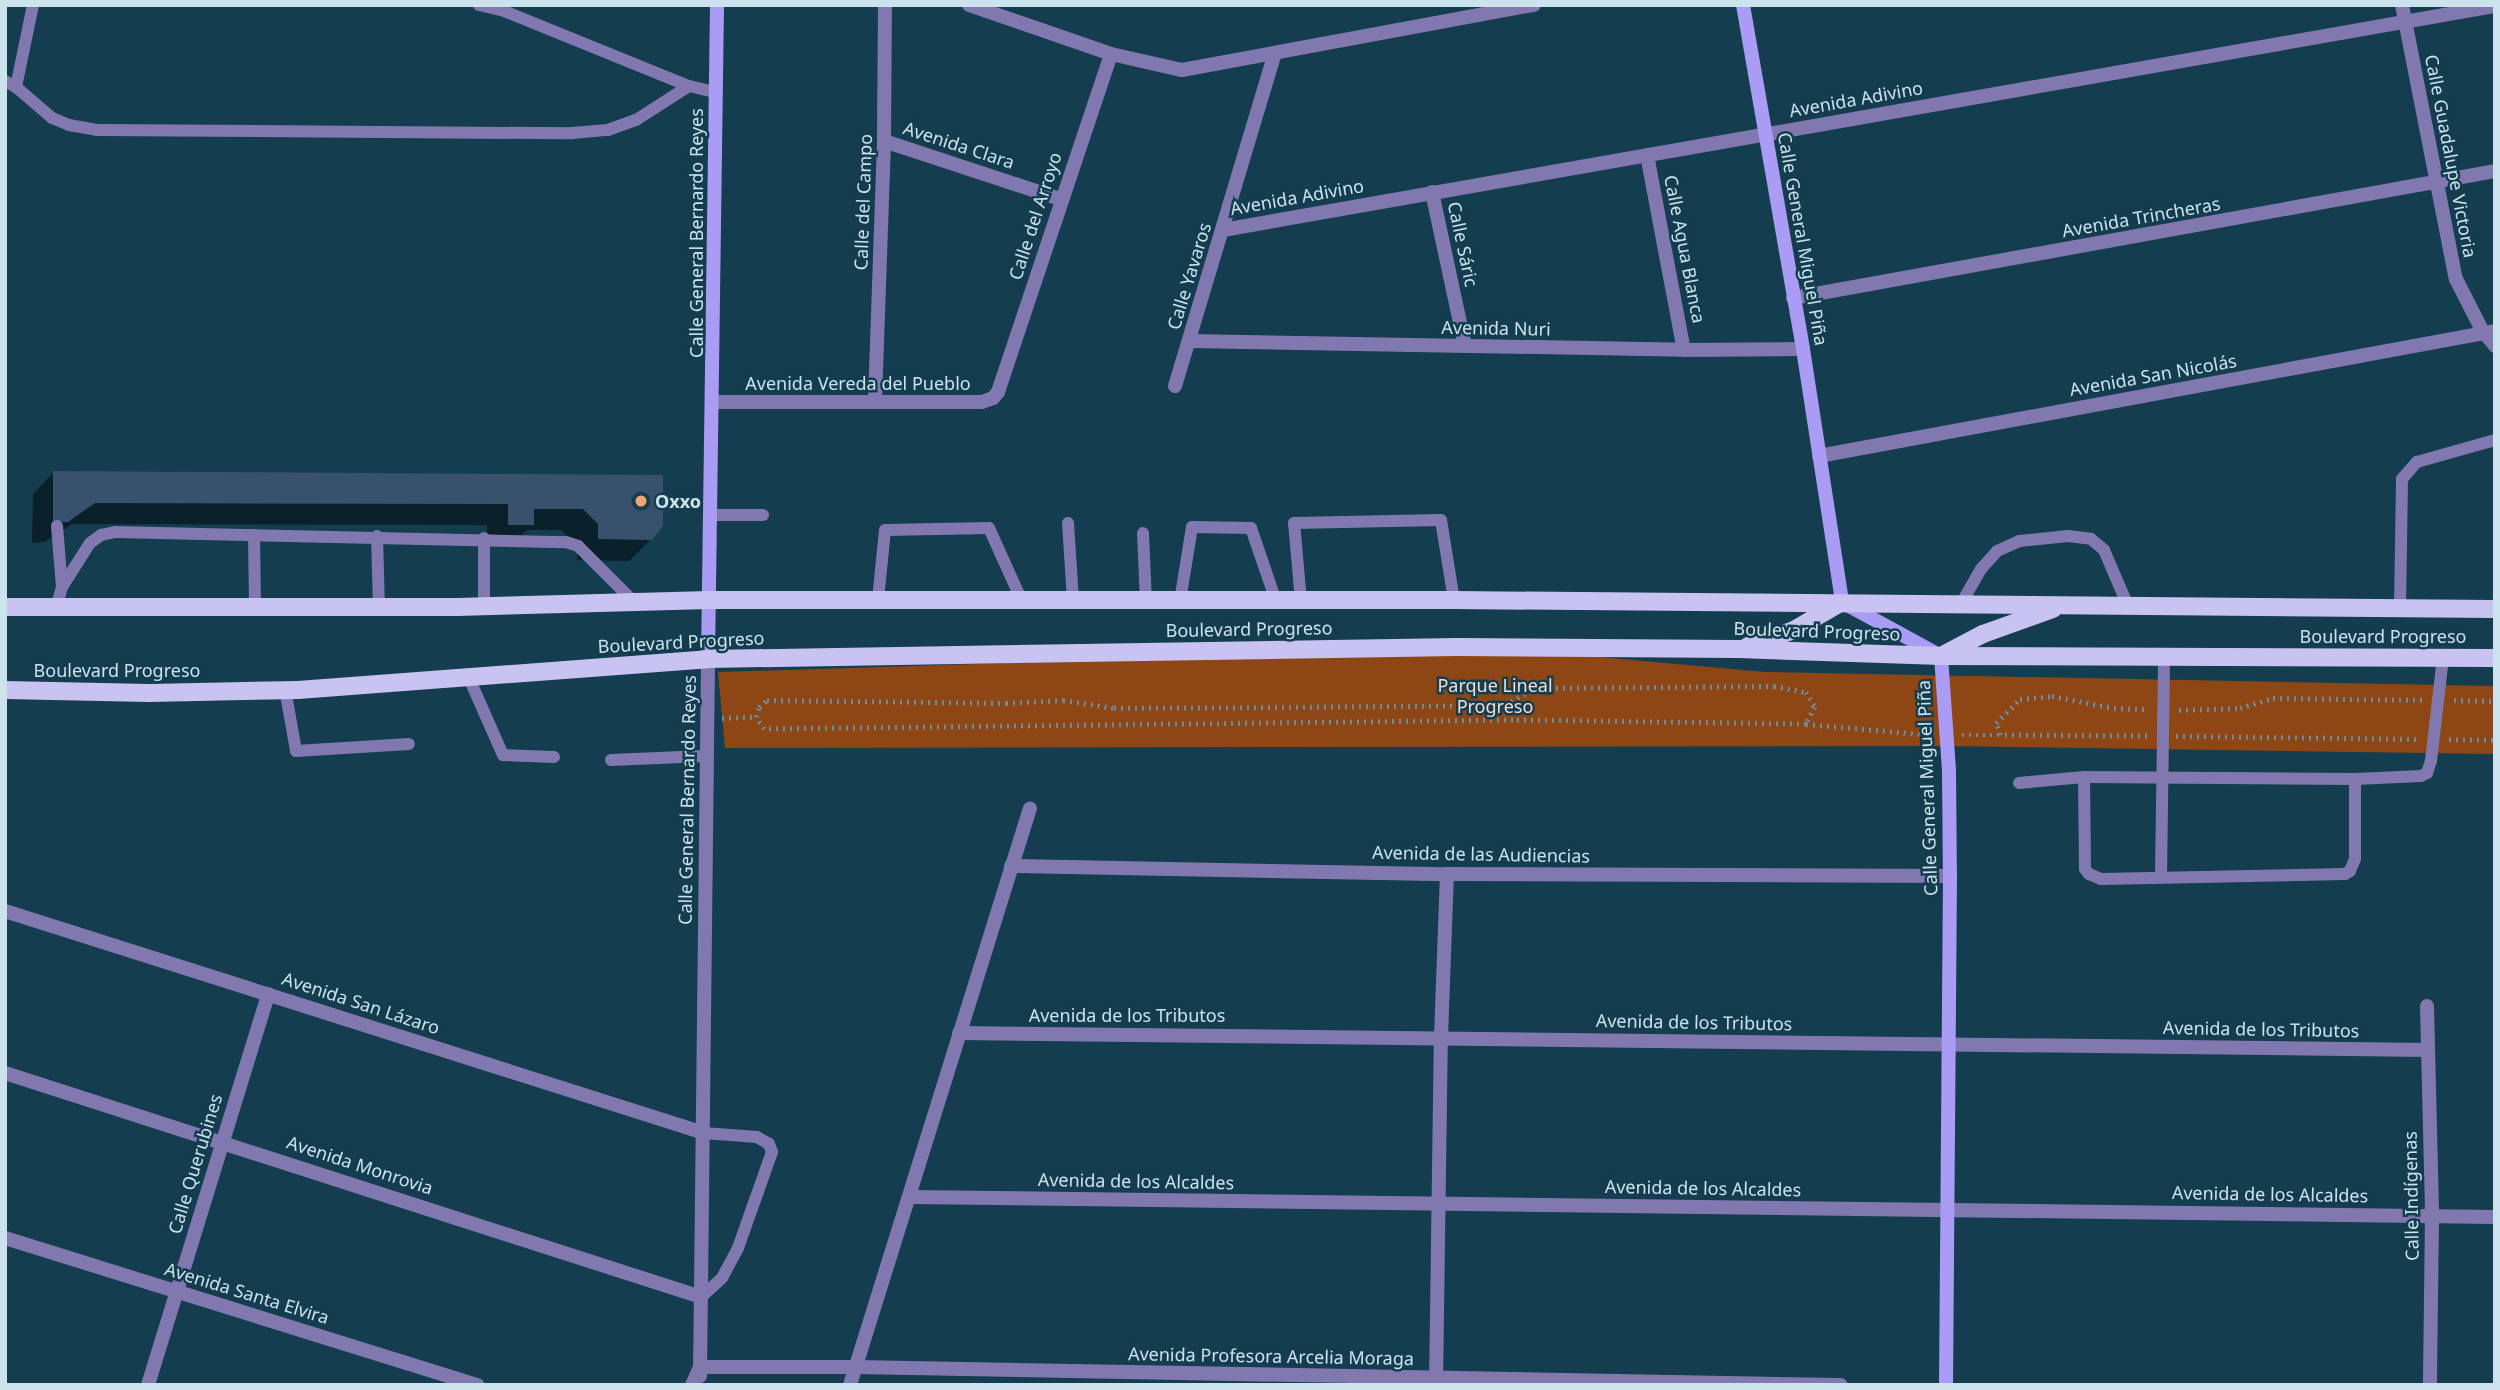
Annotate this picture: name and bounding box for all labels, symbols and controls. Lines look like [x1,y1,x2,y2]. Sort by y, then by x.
street label: Calle Guadalupe Victoria [2421,53,2481,259]
street label: Avenida Adivino [1787,77,1925,121]
street label: Calle General Bernardo Reyes [685,108,707,358]
street label: Avenida Clara [901,117,1017,173]
street label: Calle General Miguel Piña [1774,131,1832,347]
street label: Calle del Campo [850,133,876,271]
street label: Calle del Arroyo [1004,150,1066,282]
street label: Calle Agua Blanca [1660,173,1710,325]
street label: Avenida Adivino [1228,175,1366,219]
street label: Avenida Trincheras [2060,192,2222,242]
street label: Calle Sáric [1443,200,1483,288]
street label: Calle Yavaros [1162,220,1216,332]
street label: Avenida Nuri [1441,316,1551,340]
street label: Avenida San Nicolás [2068,350,2238,400]
street label: Avenida Vereda del Pueblo [745,372,971,394]
place label: Oxxo [655,490,701,512]
marker: Oxxo [633,493,649,509]
street label: Boulevard Progreso [1165,617,1333,641]
street label: Boulevard Progreso [1733,617,1901,645]
street label: Boulevard Progreso [2300,625,2466,647]
street label: Boulevard Progreso [597,627,765,657]
street label: Boulevard Progreso [34,659,200,681]
street label: Calle General Bernardo Reyes [674,675,700,925]
park label: Parque Lineal Progreso [1437,675,1553,718]
street label: Calle General Miguel Piña [1912,680,1942,896]
street label: Avenida de las Audiencias [1372,841,1590,867]
street label: Avenida San Lázaro [280,967,442,1039]
street label: Avenida de los Tributos [1029,1004,1225,1026]
street label: Avenida de los Tributos [1596,1009,1792,1035]
street label: Avenida de los Tributos [2163,1016,2359,1042]
street label: Calle Querubines [163,1091,227,1237]
street label: Avenida Monrovia [284,1131,436,1199]
street label: Calle Indígenas [2399,1131,2423,1261]
street label: Avenida de los Alcaldes [1038,1168,1234,1194]
street label: Avenida de los Alcaldes [1605,1175,1801,1201]
street label: Avenida de los Alcaldes [2172,1181,2368,1207]
street label: Avenida Santa Elvira [162,1258,332,1328]
street label: Avenida Profesora Arcelia Moraga [1128,1343,1414,1369]

